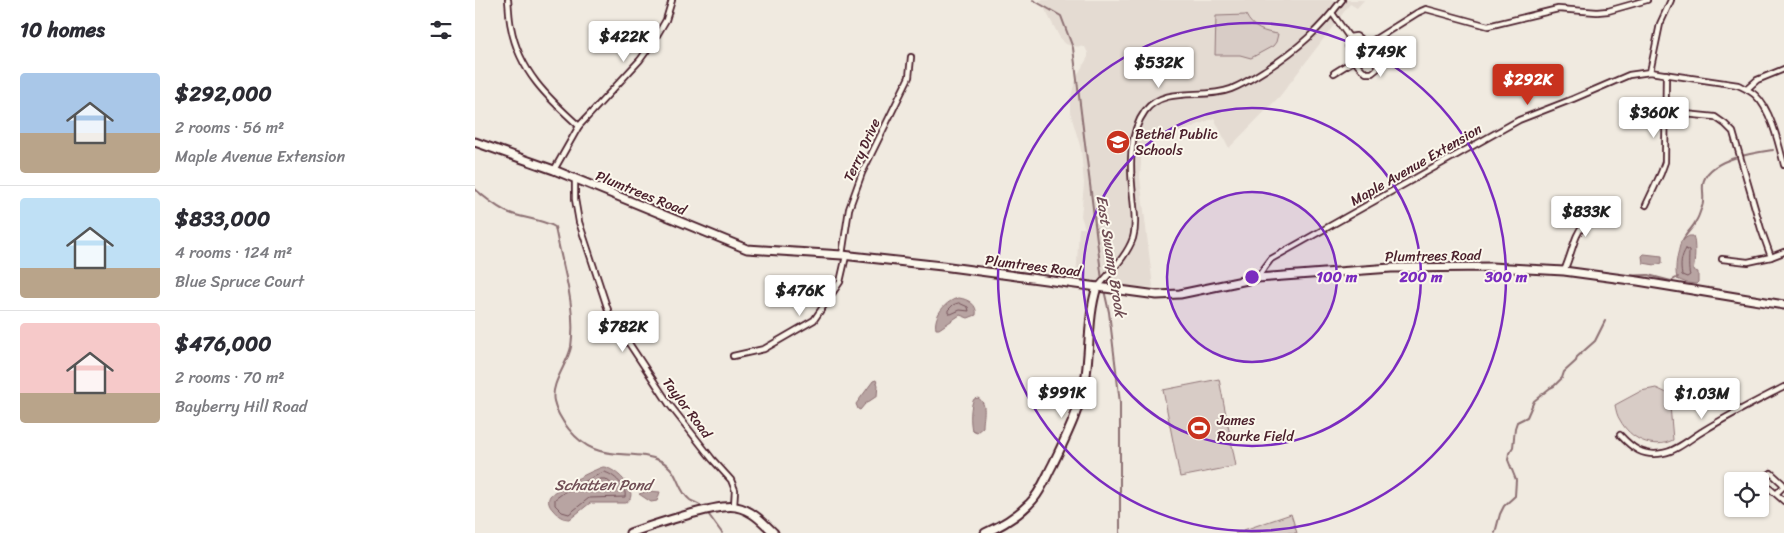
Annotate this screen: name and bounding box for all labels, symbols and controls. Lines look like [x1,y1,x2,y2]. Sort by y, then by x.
text: 10 homes [20,11,105,49]
icon: filters [427,16,455,44]
pin: $422K [589,20,659,63]
text: $422K [600,22,648,51]
pin: $749K [1346,36,1416,78]
text: $749K [1356,37,1406,66]
pin: $532K [1124,46,1194,89]
text: $532K [1135,48,1183,77]
pin: $292K [1493,64,1563,106]
text: $292K [1504,65,1552,94]
text: $292,000 [175,75,272,113]
icon: home [60,93,120,153]
pin: $360K [1619,96,1689,139]
text: $360K [1630,98,1678,127]
text: 2 rooms · 56 m² [175,113,284,142]
street label: Terry Drive [836,114,888,186]
street label: Maple Avenue Extension [1345,117,1487,213]
place label: Bethel Public Schools [1135,122,1218,163]
school or university icon: Bethel Public Schools [1105,129,1131,155]
text: Maple Avenue Extension [175,142,345,171]
street label: Plumtrees Road [592,163,692,223]
water label: East Swamp Brook [1089,193,1134,321]
pin: $833K [1551,196,1621,238]
text: $833K [1562,197,1610,226]
text: $833,000 [175,200,270,238]
icon: home [60,218,120,278]
text: 4 rooms · 124 m² [175,238,292,267]
street label: Plumtrees Road [1385,243,1483,269]
street label: Plumtrees Road [984,248,1084,284]
text: 100 m [1317,264,1358,290]
text: 200 m [1398,264,1443,290]
text: 300 m [1484,264,1528,290]
text: Blue Spruce Court [175,267,304,296]
centre of rings [1243,268,1261,286]
pin: $476K [765,274,835,317]
text: $476K [776,276,824,305]
pin: $782K [588,310,658,353]
text: $782K [599,312,647,341]
text: $476,000 [175,325,272,363]
icon: home [60,343,120,403]
text: 2 rooms · 70 m² [175,363,285,392]
street label: Taylor Road [656,372,719,445]
pin: $991K [1027,376,1097,419]
text: $991K [1038,378,1086,407]
pin: $1.03M [1661,378,1743,420]
text: $1.03M [1675,379,1729,408]
text: Bayberry Hill Road [175,392,307,421]
place label: James Rourke Field [1216,408,1295,449]
sports icon: James Rourke Field [1186,415,1212,441]
water label: Schatten Pond [555,472,656,498]
map controls [1724,472,1769,517]
button: locate [1724,472,1769,517]

